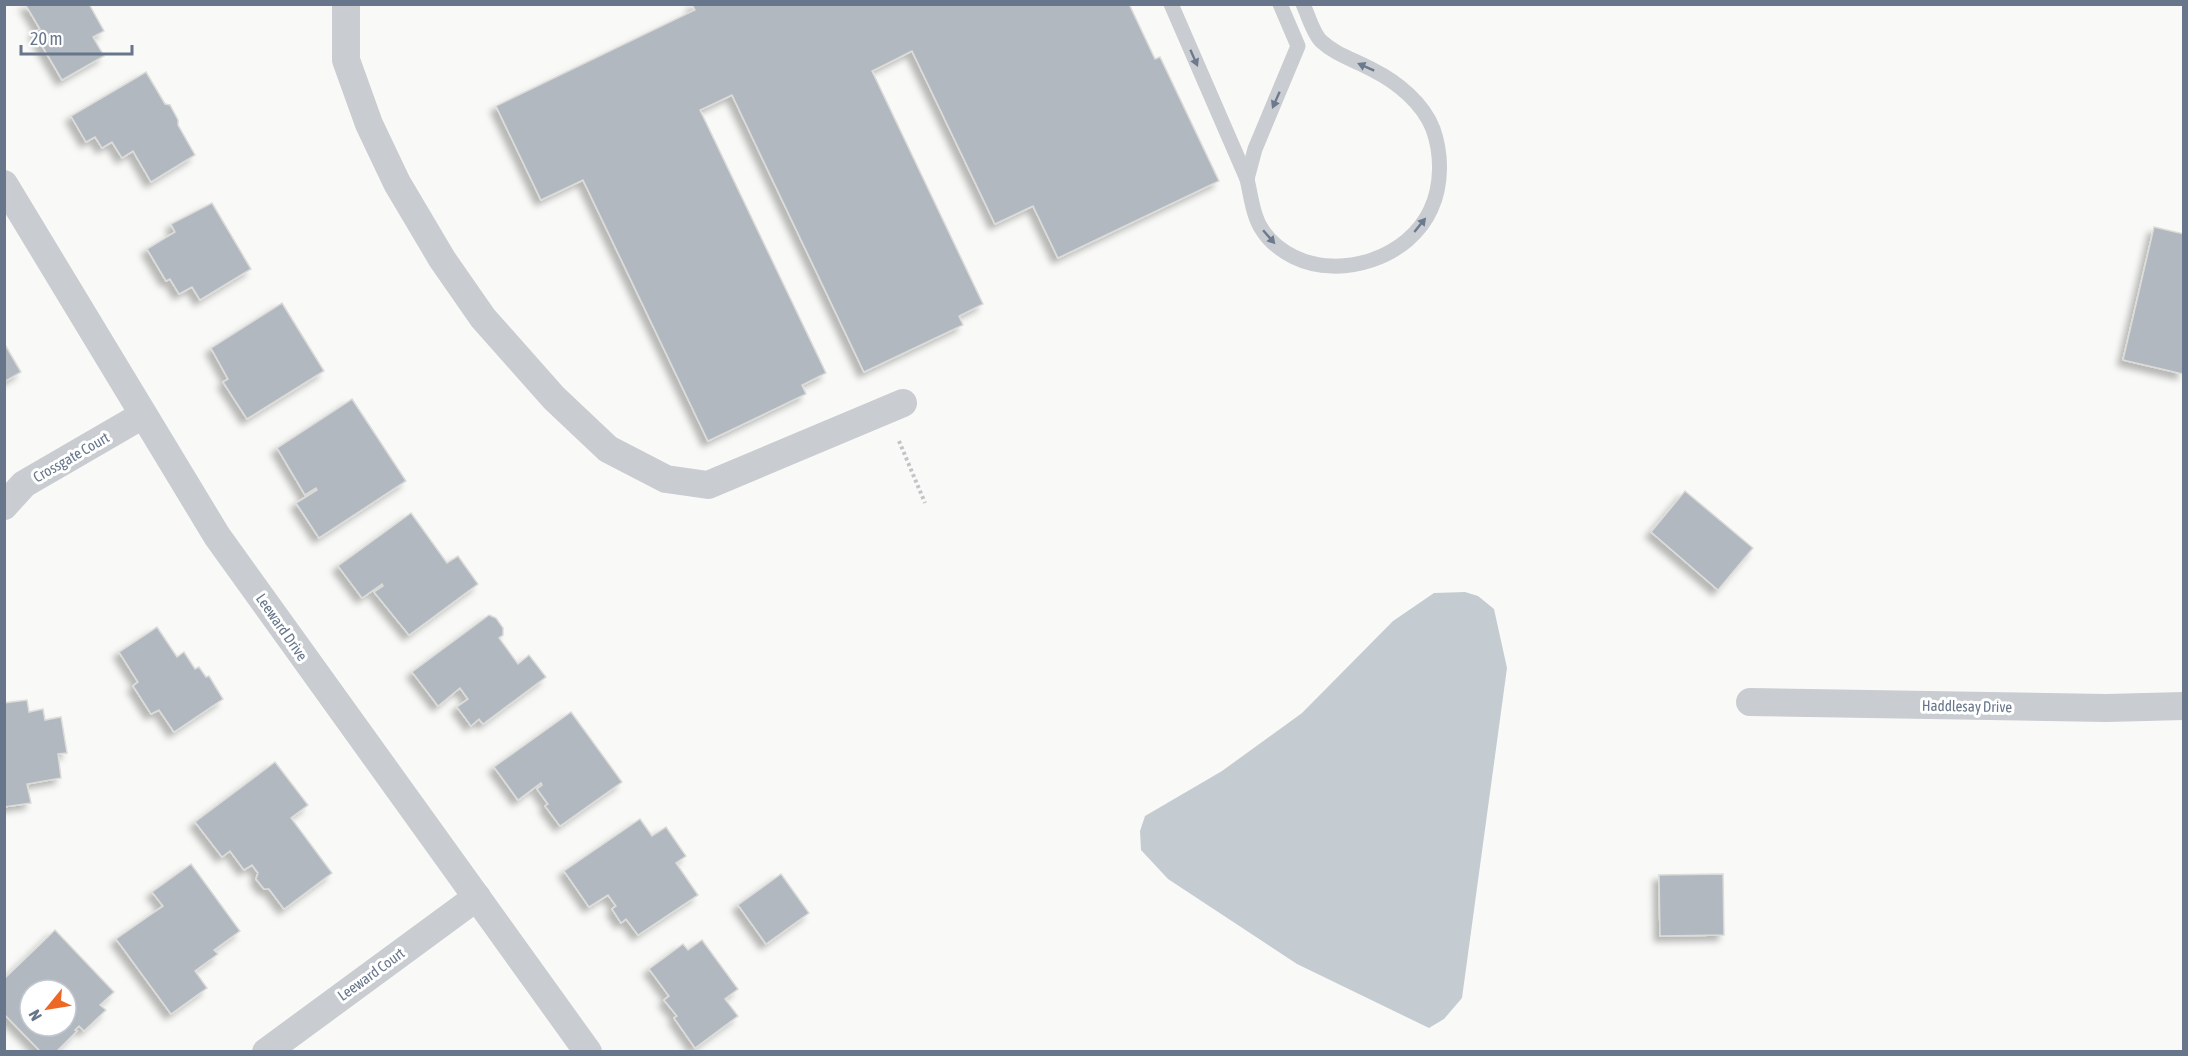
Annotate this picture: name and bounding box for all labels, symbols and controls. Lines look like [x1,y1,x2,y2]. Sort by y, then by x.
scale bar [21,18,132,56]
text: 20 m [30,28,62,49]
one-way arrow [1189,50,1199,68]
one-way arrow [1356,62,1374,72]
one-way arrow [1271,91,1281,109]
one-way arrow [1413,217,1426,233]
one-way arrow [1262,229,1275,245]
street label: Crossgate Court [30,428,112,486]
street label: Leeward Drive [253,590,311,664]
street label: Haddlesay Drive [1922,697,2012,715]
street label: Leeward Court [334,944,408,1004]
north arrow [18,978,78,1038]
text: N [25,1007,45,1024]

